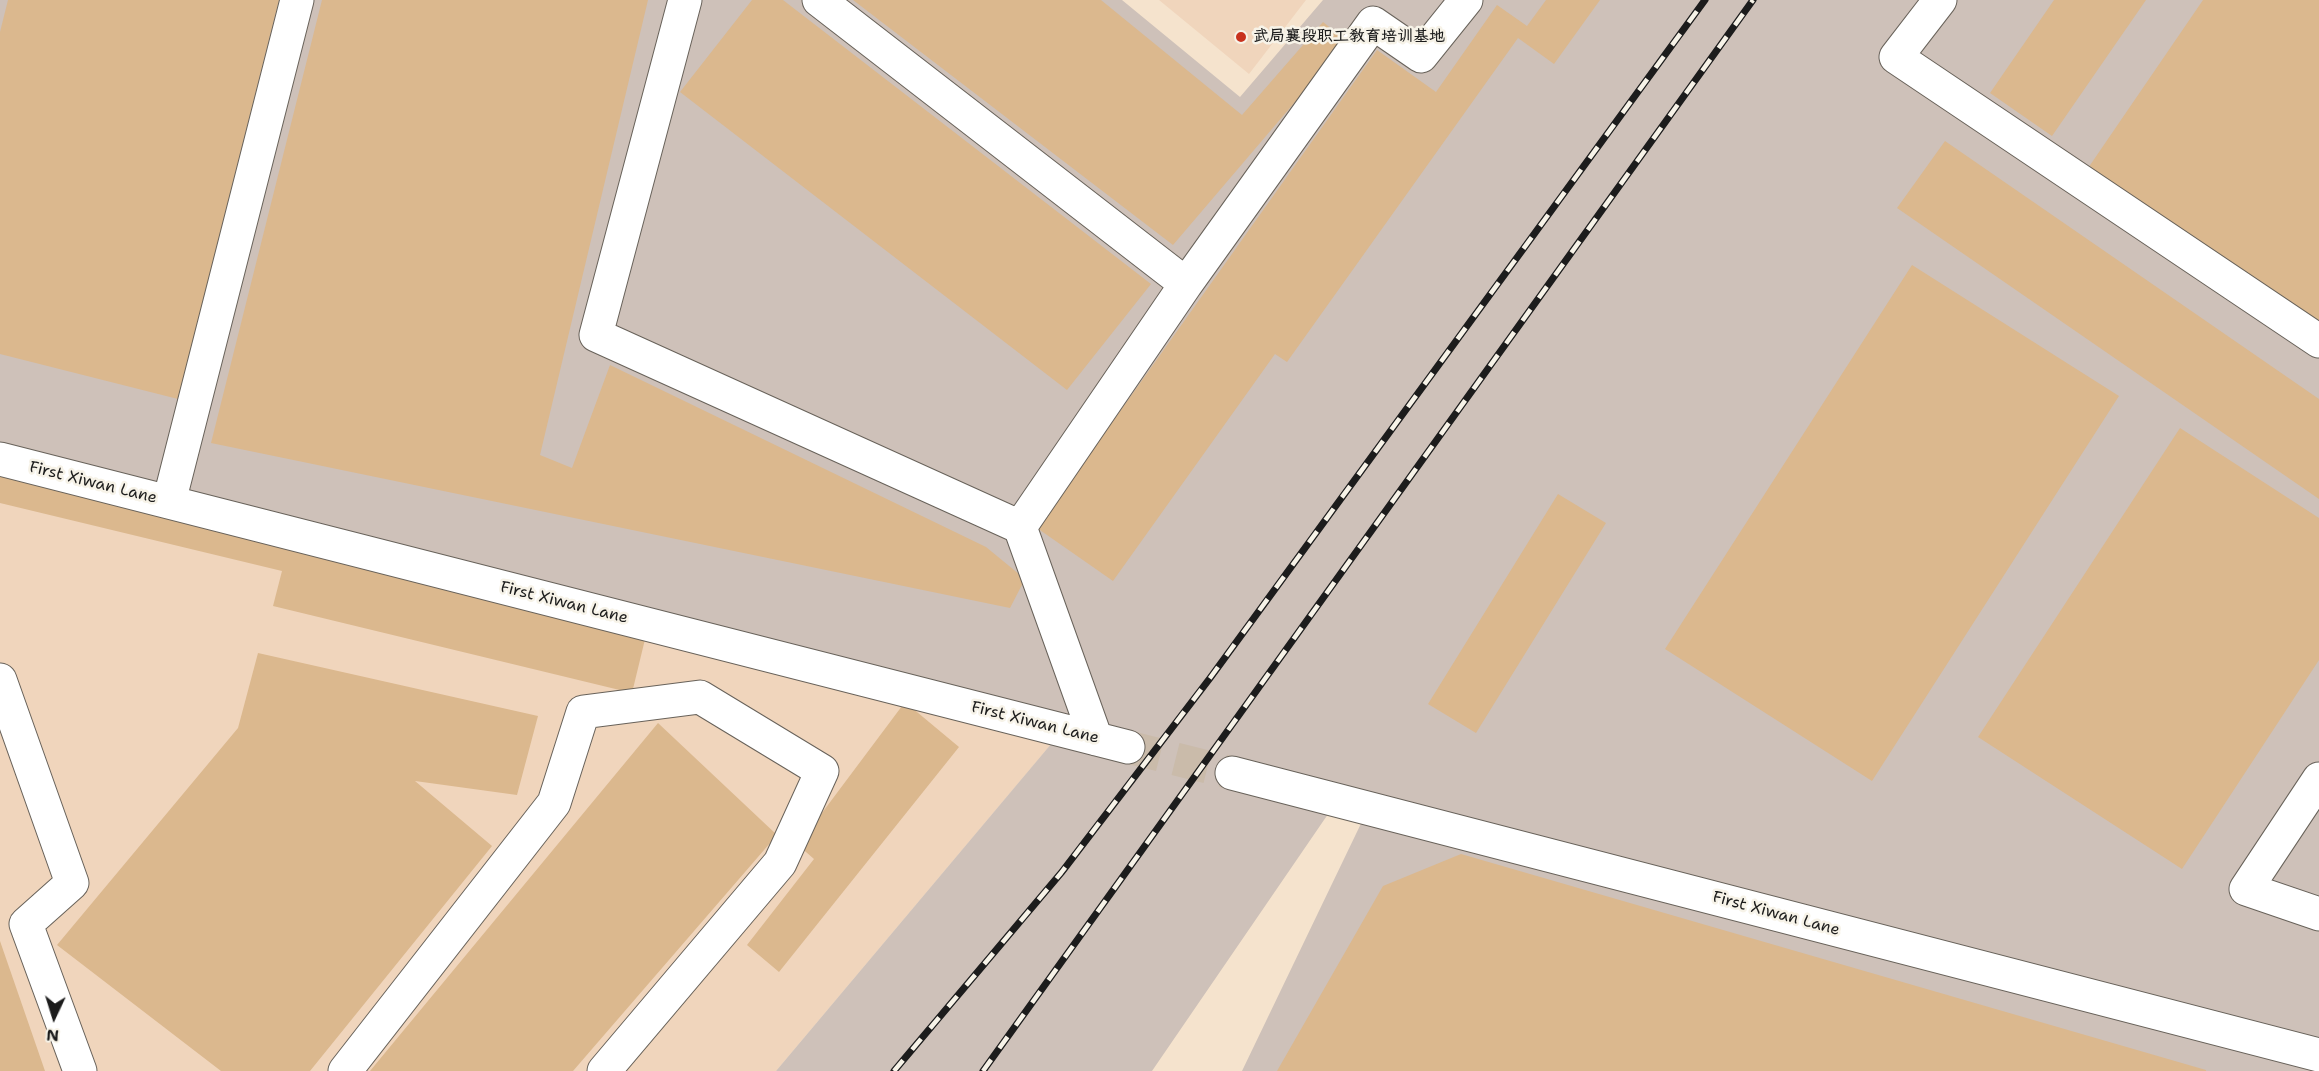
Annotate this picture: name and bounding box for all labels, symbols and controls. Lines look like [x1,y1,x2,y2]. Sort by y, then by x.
place label: 武局襄段职工教育培训基地 [1253,27,1445,47]
marker: 武局襄段职工教育培训基地 [1234,30,1248,44]
street label: First Xiwan Lane [27,458,159,508]
street label: First Xiwan Lane [498,578,630,628]
street label: First Xiwan Lane [969,698,1101,748]
street label: First Xiwan Lane [1710,888,1842,940]
north arrow [24,987,84,1047]
text: N [46,1025,60,1046]

